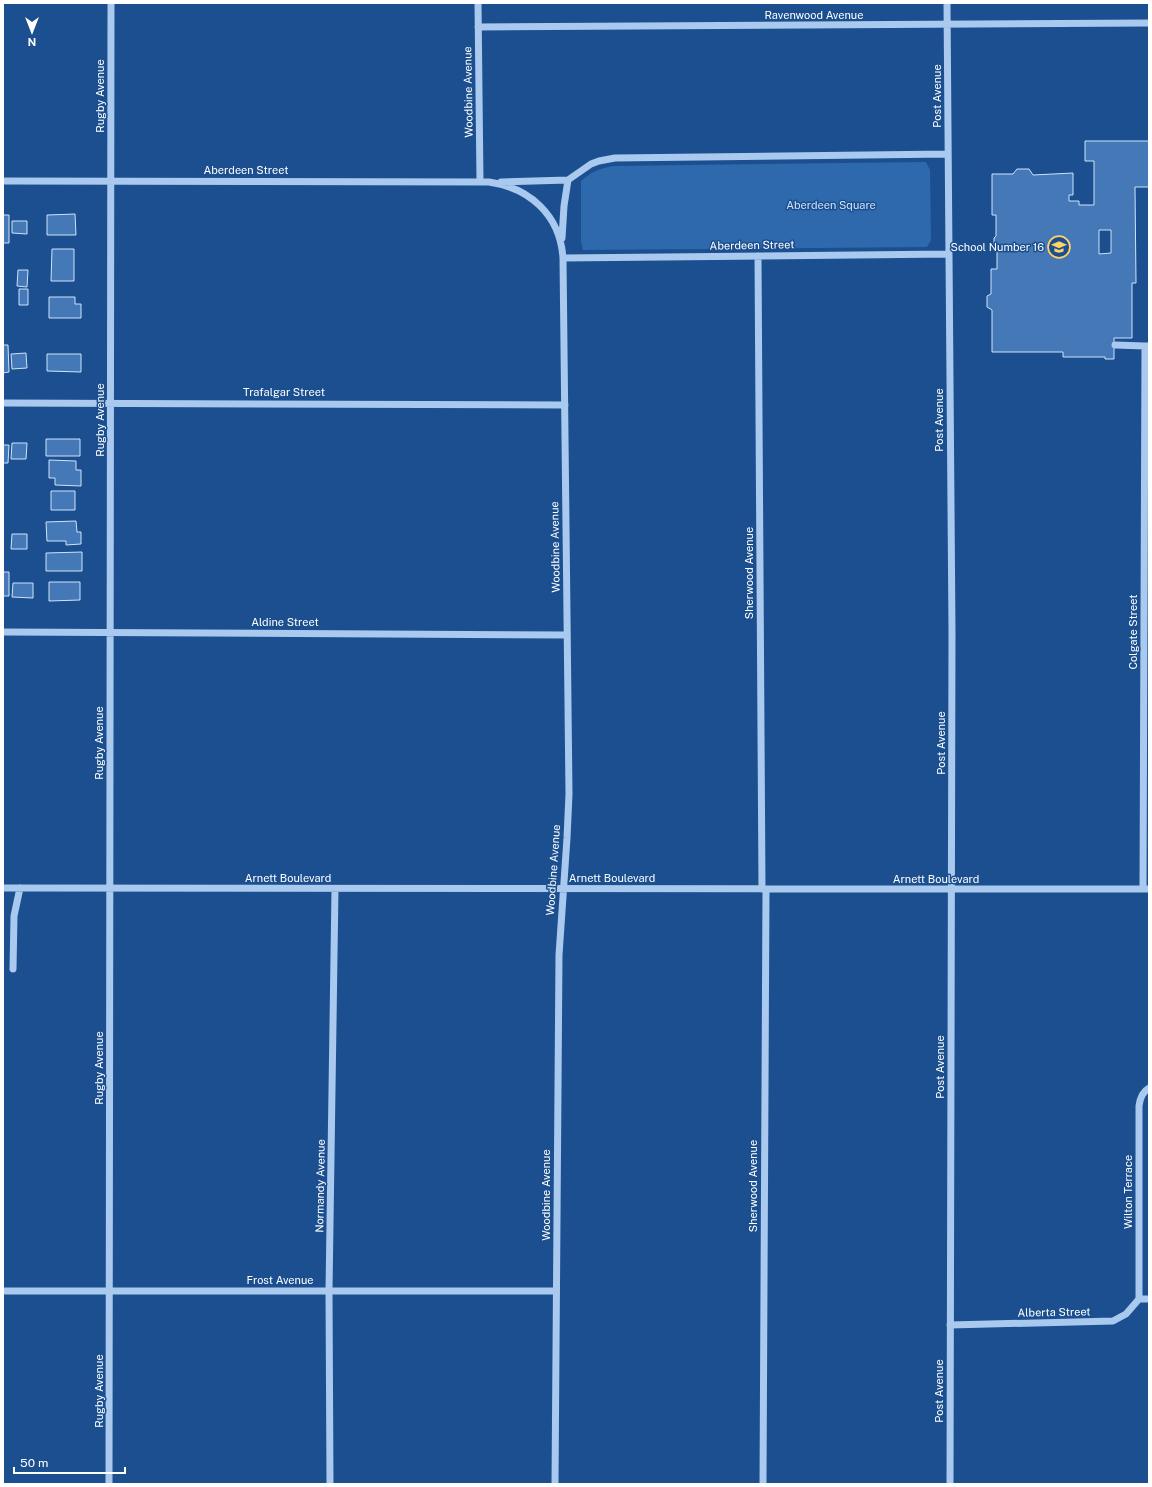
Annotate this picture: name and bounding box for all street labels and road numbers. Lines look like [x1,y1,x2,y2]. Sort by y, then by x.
street label: Ravenwood Avenue [765,9,864,21]
street label: Woodbine Avenue [461,46,475,138]
street label: Rugby Avenue [94,59,106,133]
street label: Post Avenue [931,64,943,128]
street label: Aberdeen Street [204,164,289,176]
street label: Aberdeen Street [709,238,795,252]
street label: Rugby Avenue [94,383,106,457]
street label: Trafalgar Street [243,386,325,398]
street label: Post Avenue [933,388,945,452]
street label: Woodbine Avenue [548,501,562,593]
street label: Sherwood Avenue [743,527,755,619]
street label: Colgate Street [1127,595,1139,669]
street label: Aldine Street [251,616,319,628]
street label: Rugby Avenue [93,706,105,780]
street label: Post Avenue [935,711,947,775]
street label: Woodbine Avenue [544,824,562,916]
street label: Arnett Boulevard [245,872,331,884]
street label: Arnett Boulevard [569,872,655,884]
street label: Arnett Boulevard [893,873,979,885]
street label: Rugby Avenue [93,1031,105,1105]
street label: Post Avenue [934,1035,946,1099]
street label: Normandy Avenue [313,1139,327,1233]
street label: Sherwood Avenue [747,1140,759,1232]
street label: Woodbine Avenue [540,1149,552,1241]
street label: Wilton Terrace [1122,1155,1134,1229]
street label: Frost Avenue [246,1274,314,1286]
street label: Alberta Street [1017,1305,1091,1319]
street label: Rugby Avenue [93,1354,105,1428]
street label: Post Avenue [933,1359,945,1423]

